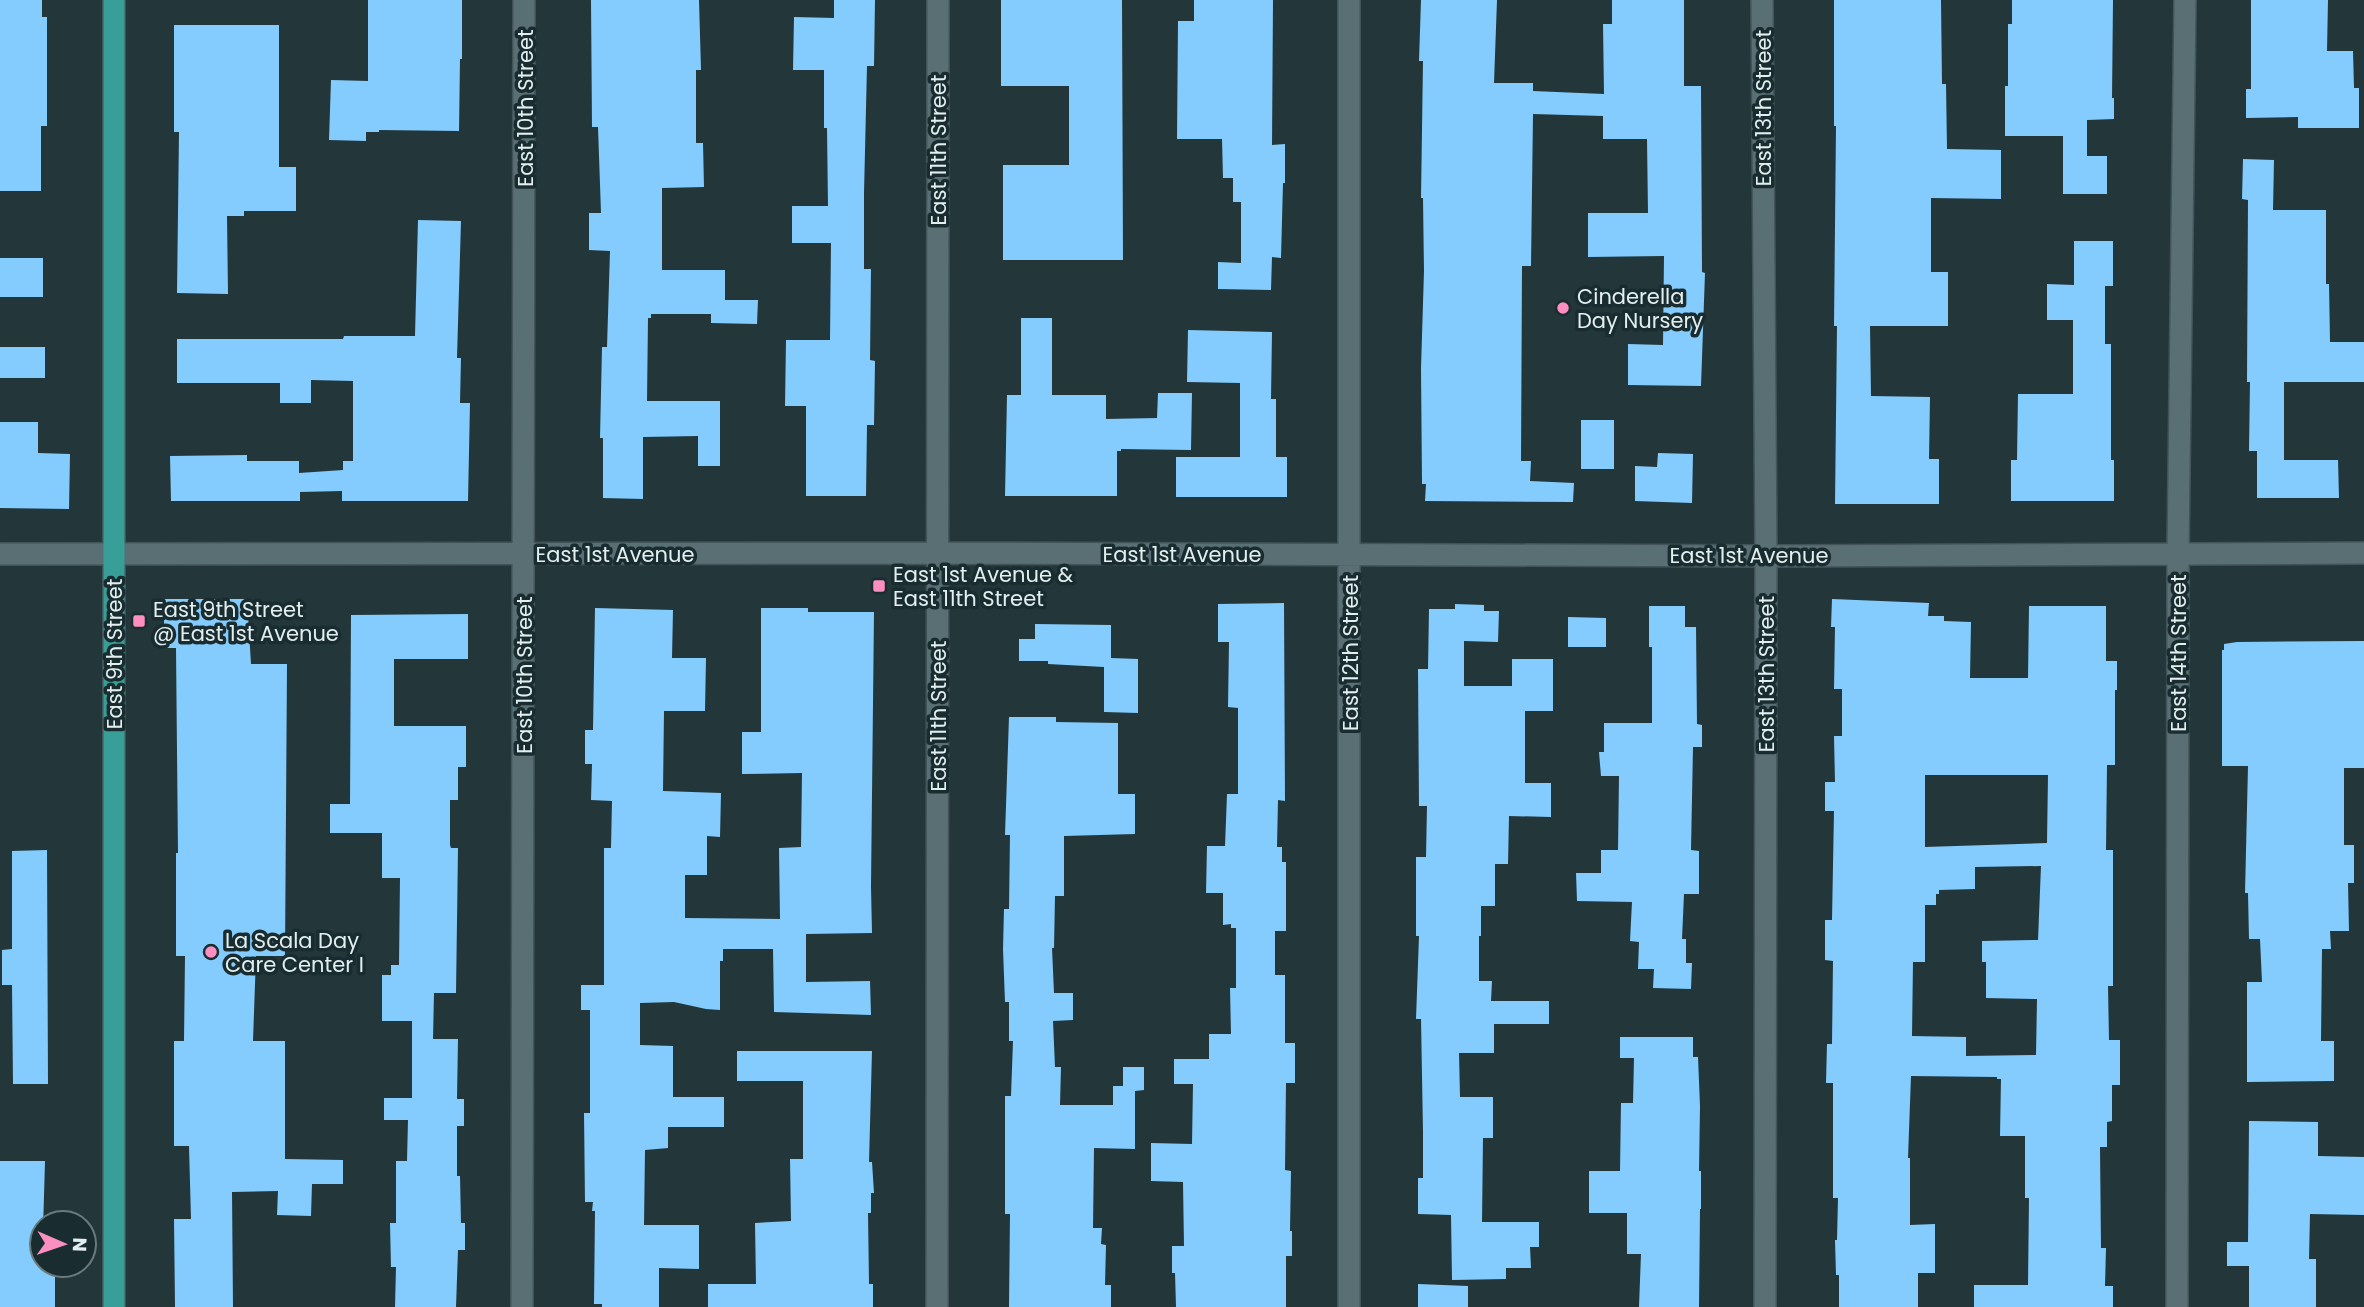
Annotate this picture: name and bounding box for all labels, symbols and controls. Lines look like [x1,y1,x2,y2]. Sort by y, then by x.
street label: East 10th Street [511,29,540,187]
street label: East 13th Street [1749,30,1778,186]
street label: East 11th Street [924,75,953,225]
place label: Cinderella Day Nursery [1577,282,1703,335]
marker: Cinderella Day Nursery [1555,300,1571,316]
street label: East 1st Avenue [536,540,694,569]
street label: East 1st Avenue [1103,540,1261,569]
street label: East 1st Avenue [1670,541,1828,570]
place label: East 1st Avenue & East 11th Street [893,560,1074,613]
street label: East 14th Street [2164,574,2193,732]
street label: East 12th Street [1336,575,1365,731]
marker: East 1st Avenue & East 11th Street [871,578,887,594]
street label: East 9th Street [100,579,129,729]
place label: East 9th Street @ East 1st Avenue [153,595,339,648]
street label: East 10th Street [510,596,539,754]
street label: East 13th Street [1752,596,1781,752]
marker: East 9th Street @ East 1st Avenue [131,613,147,629]
street label: East 11th Street [924,641,953,791]
place label: La Scala Day Care Center I [225,926,364,979]
marker: La Scala Day Care Center I [203,944,219,960]
north arrow [28,1209,98,1279]
text: N [66,1237,93,1252]

